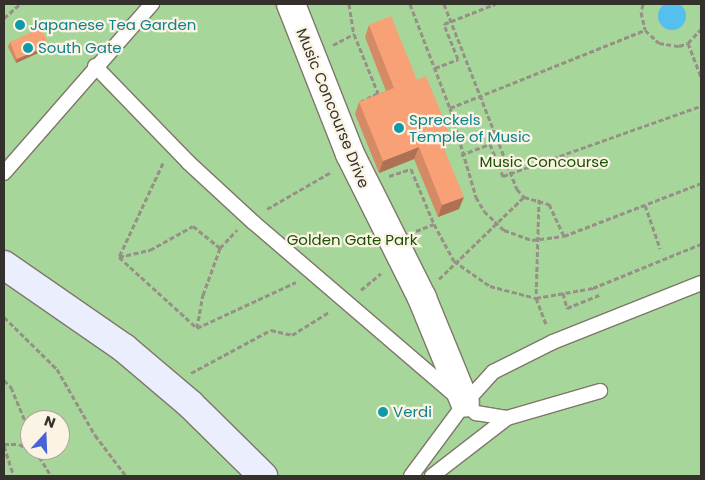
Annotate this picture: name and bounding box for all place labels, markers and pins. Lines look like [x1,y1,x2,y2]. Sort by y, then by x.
place label: Japanese Tea Garden [30,16,196,34]
marker: Japanese Tea Garden [14,19,26,31]
place label: South Gate [38,39,122,57]
marker: South Gate [22,42,34,54]
place label: Spreckels Temple of Music [409,110,531,145]
marker: Spreckels Temple of Music [393,122,405,134]
place label: Verdi [393,403,432,421]
marker: Verdi [377,406,389,418]

